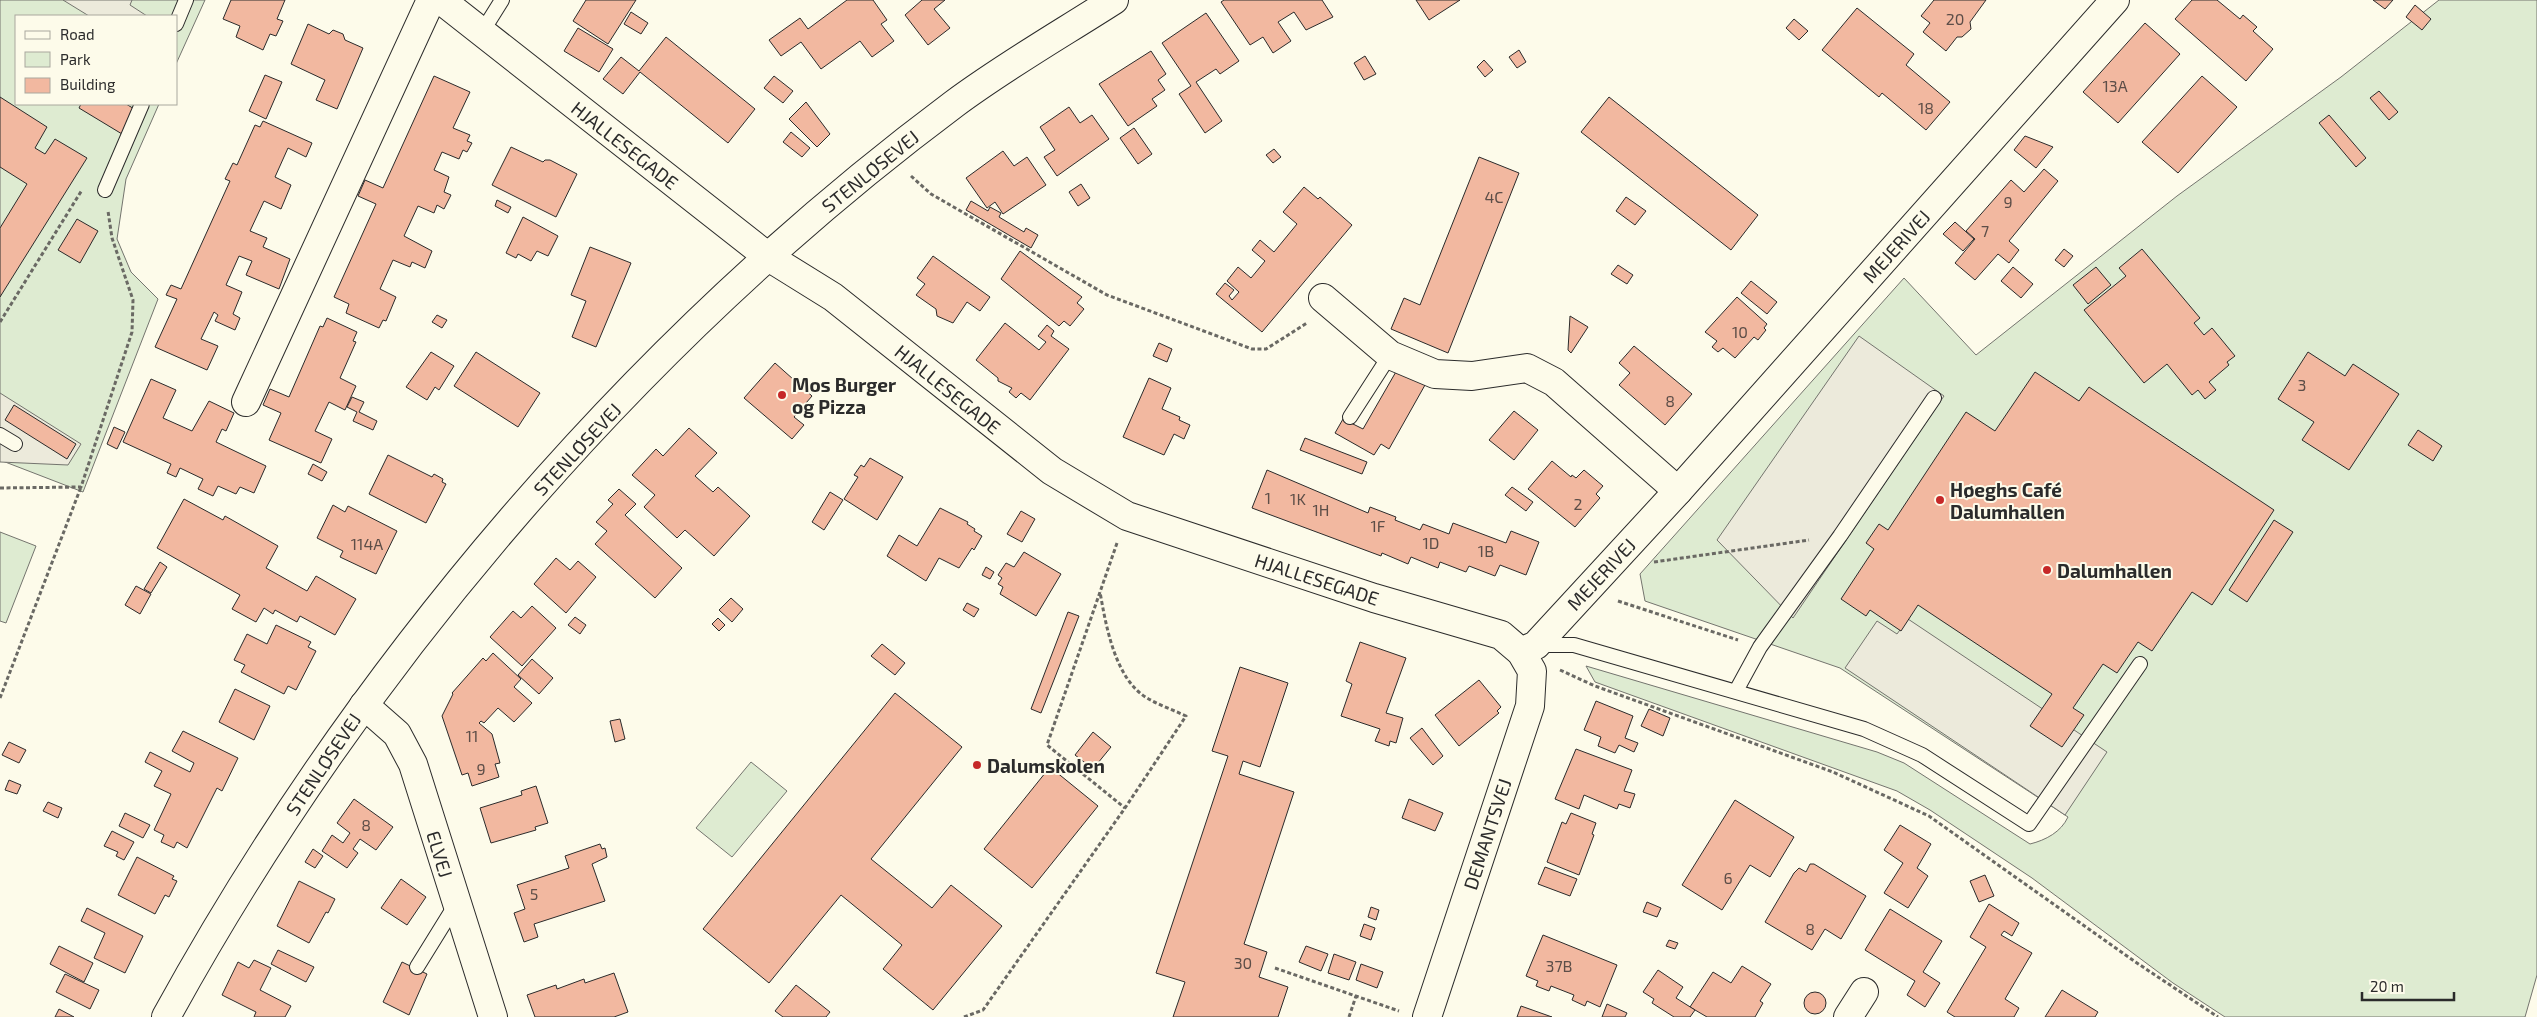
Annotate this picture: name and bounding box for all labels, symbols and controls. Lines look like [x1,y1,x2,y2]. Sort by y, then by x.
house number: 20 [1946,9,1964,28]
legend [15,15,178,105]
text: Road [60,25,95,43]
text: Park [60,50,91,68]
text: Building [60,75,116,93]
house number: 13A [2102,76,2128,95]
street label: HJALLESEGADE [567,96,683,194]
house number: 18 [1918,98,1934,117]
street label: STENLØSEVEJ [817,125,923,217]
house number: 4C [1485,187,1503,206]
house number: 9 [2003,192,2013,211]
street label: MEJERIVEJ [1857,205,1935,287]
house number: 7 [1981,221,1989,240]
house number: 10 [1732,322,1748,341]
street label: HJALLESEGADE [891,339,1005,439]
place label: Mos Burger og Pizza [792,373,896,418]
house number: 3 [2298,375,2306,394]
marker: Mos Burger og Pizza [776,389,788,401]
house number: 8 [1665,391,1675,410]
street label: STENLØSEVEJ [528,398,626,500]
place label: Høeghs Café Dalumhallen [1950,478,2065,523]
house number: 1 [1265,488,1271,507]
house number: 1K [1290,489,1306,508]
house number: 2 [1574,494,1583,513]
marker: Høeghs Café Dalumhallen [1934,494,1946,506]
house number: 1H [1312,500,1330,519]
house number: 1F [1371,516,1386,535]
house number: 1D [1423,533,1440,552]
street label: MEJERIVEJ [1562,533,1640,615]
house number: 114A [351,534,383,553]
house number: 1B [1478,541,1494,560]
street label: HJALLESEGADE [1252,548,1382,610]
place label: Dalumhallen [2057,559,2172,582]
marker: Dalumhallen [2041,564,2053,576]
street label: STENLØSEVEJ [280,709,366,819]
house number: 11 [466,726,478,745]
place label: Dalumskolen [987,754,1105,777]
house number: 9 [476,759,486,778]
marker: Dalumskolen [971,759,983,771]
street label: DEMANTSVEJ [1458,776,1516,892]
house number: 8 [361,815,371,834]
street label: ELVEJ [422,828,458,880]
house number: 6 [1723,868,1733,887]
house number: 5 [530,884,538,903]
house number: 8 [1805,919,1815,938]
house number: 30 [1234,953,1252,972]
house number: 37B [1545,956,1573,975]
scale bar [2362,970,2454,1002]
text: 20 m [2370,977,2404,995]

